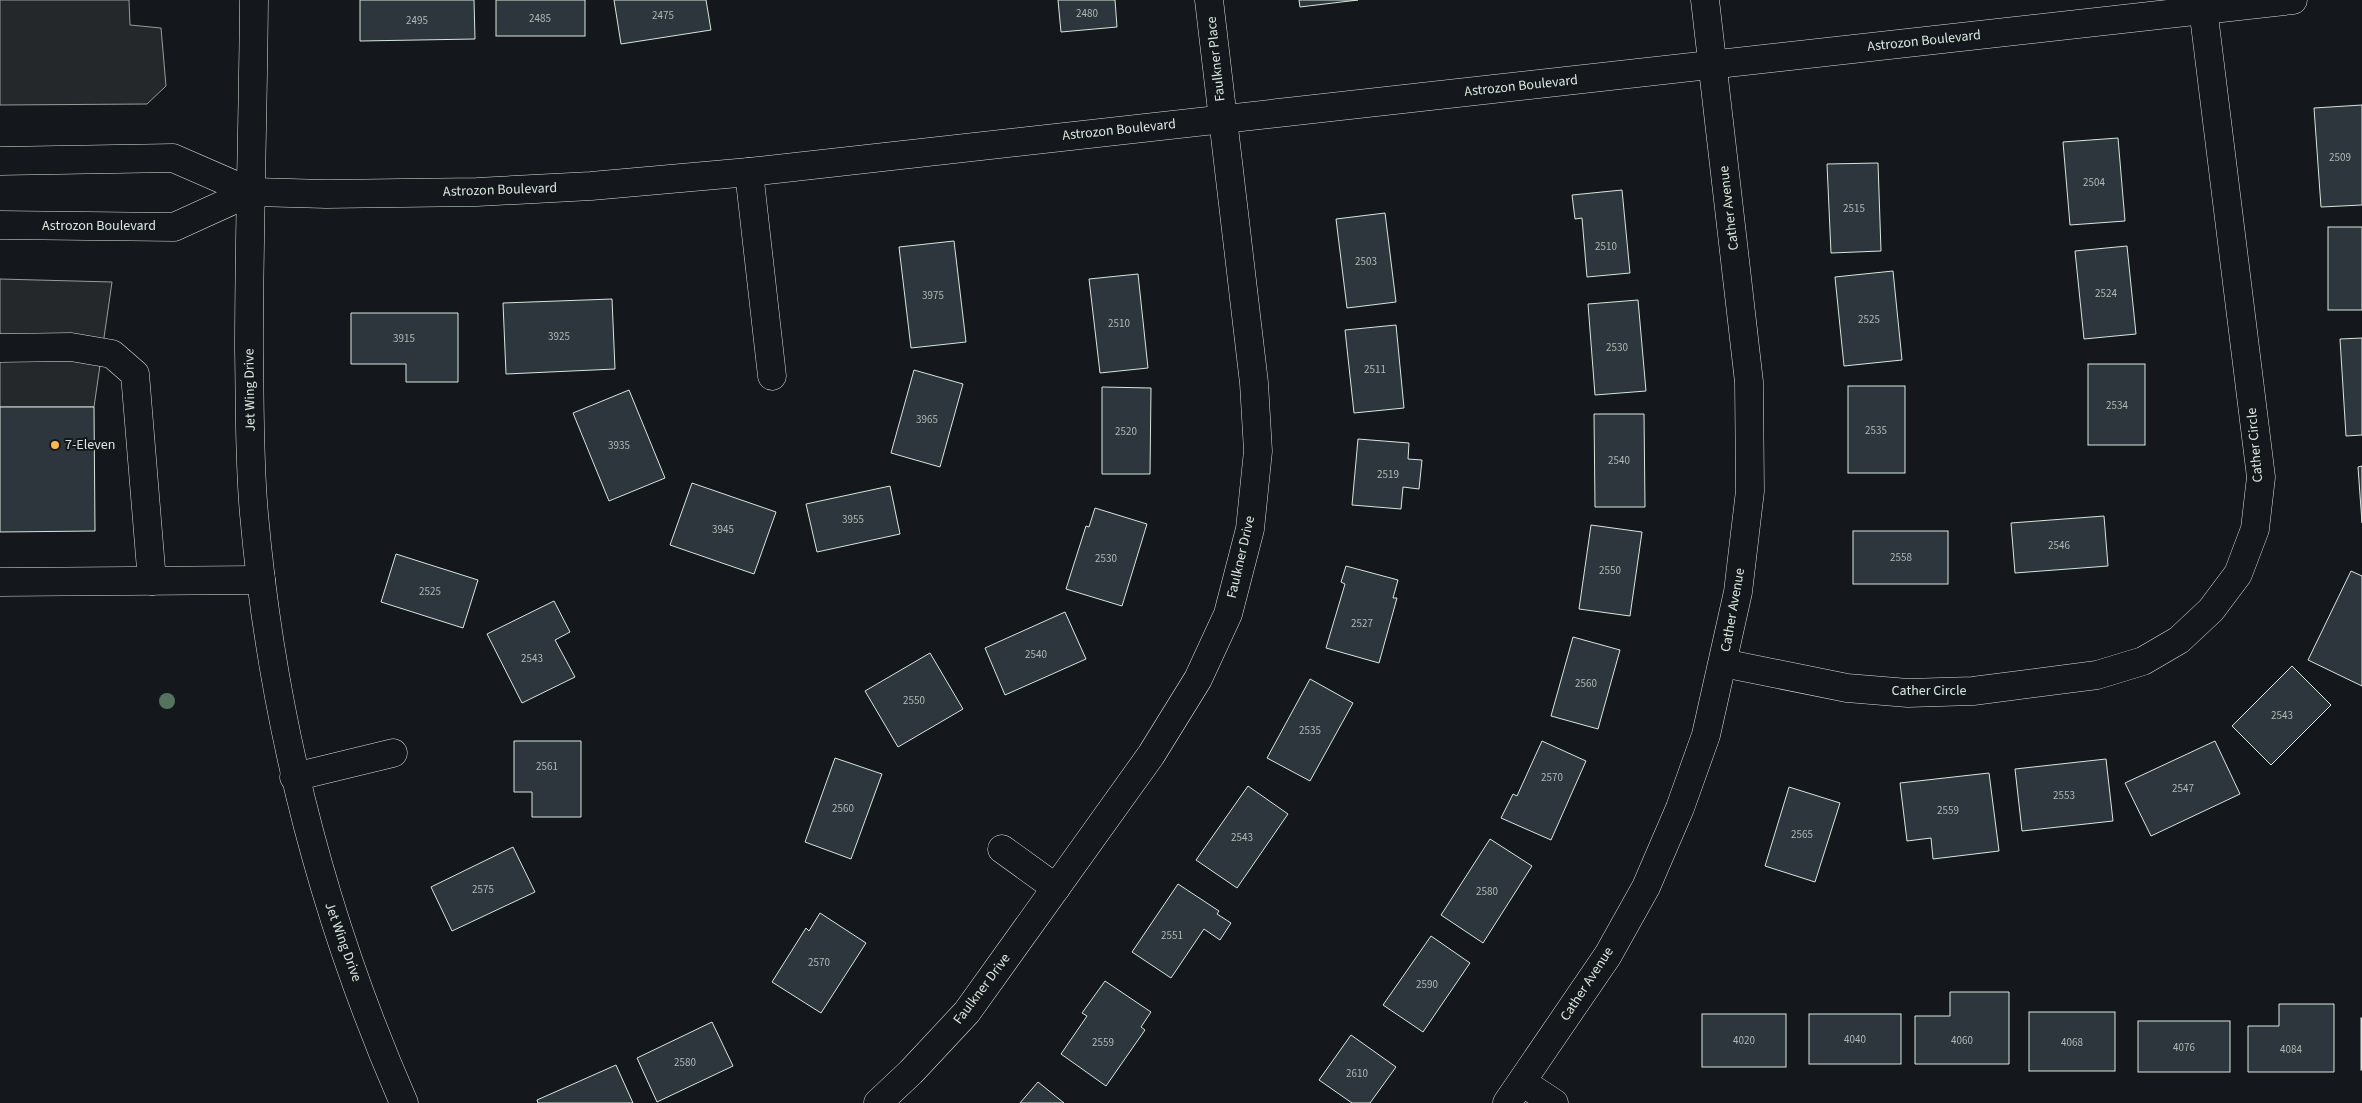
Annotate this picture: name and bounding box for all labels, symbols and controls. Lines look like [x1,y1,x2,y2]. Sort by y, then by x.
house number: 2480 [1076,6,1098,21]
house number: 2475 [652,8,674,23]
house number: 2485 [529,11,551,26]
house number: 2495 [406,13,428,28]
street label: Faulkner Place [1202,15,1230,103]
street label: Astrozon Boulevard [1866,25,1982,57]
street label: Astrozon Boulevard [1463,70,1579,102]
street label: Astrozon Boulevard [1061,114,1177,146]
house number: 2509 [2329,150,2351,165]
street label: Cather Avenue [1714,165,1744,251]
house number: 2504 [2083,175,2105,190]
street label: Astrozon Boulevard [443,178,557,202]
house number: 2515 [1843,201,1865,216]
street label: Astrozon Boulevard [42,216,156,236]
house number: 2510 [1595,239,1617,254]
house number: 2503 [1355,254,1377,269]
house number: 2524 [2095,286,2117,301]
house number: 3975 [922,288,944,303]
house number: 2525 [1858,312,1880,327]
house number: 2510 [1108,316,1130,331]
house number: 3925 [548,329,570,344]
house number: 3915 [393,331,415,346]
house number: 2530 [1606,340,1628,355]
street label: Jet Wing Drive [239,348,261,432]
house number: 2511 [1364,362,1386,377]
house number: 2534 [2106,398,2128,413]
street label: Cather Circle [2242,407,2268,483]
house number: 3965 [916,412,938,427]
house number: 2535 [1865,423,1887,438]
house number: 2520 [1115,424,1137,439]
place label: 7-Eleven [65,435,115,455]
house number: 3935 [608,438,630,453]
marker: 7-Eleven [49,439,61,451]
house number: 2540 [1608,453,1630,468]
house number: 2519 [1377,467,1399,482]
house number: 3955 [842,512,864,527]
street label: Faulkner Drive [1222,514,1260,600]
house number: 3945 [712,522,734,537]
house number: 2546 [2048,538,2070,553]
house number: 2558 [1890,550,1912,565]
house number: 2530 [1095,551,1117,566]
house number: 2550 [1599,563,1621,578]
street label: Cather Avenue [1716,566,1750,654]
house number: 2525 [419,584,441,599]
house number: 2527 [1351,616,1373,631]
house number: 2540 [1025,647,1047,662]
house number: 2543 [521,651,543,666]
house number: 2560 [1575,676,1597,691]
street label: Cather Circle [1892,681,1966,701]
house number: 2550 [903,693,925,708]
house number: 2543 [2271,708,2293,723]
house number: 2535 [1299,723,1321,738]
house number: 2561 [536,759,558,774]
house number: 2570 [1541,770,1563,785]
house number: 2547 [2172,781,2194,796]
house number: 2553 [2053,788,2075,803]
house number: 2560 [832,801,854,816]
house number: 2559 [1937,803,1959,818]
house number: 2565 [1791,827,1813,842]
house number: 2543 [1231,830,1253,845]
house number: 2575 [472,882,494,897]
house number: 2580 [1476,884,1498,899]
street label: Jet Wing Drive [319,899,367,985]
house number: 2551 [1161,928,1183,943]
street label: Cather Avenue [1555,943,1619,1025]
street label: Faulkner Drive [949,949,1015,1029]
house number: 2570 [808,955,830,970]
house number: 2590 [1416,977,1438,992]
house number: 4040 [1844,1032,1866,1047]
house number: 4020 [1733,1033,1755,1048]
house number: 4060 [1951,1033,1973,1048]
house number: 2559 [1092,1035,1114,1050]
house number: 4068 [2061,1035,2083,1050]
house number: 4076 [2173,1040,2195,1055]
house number: 4084 [2280,1042,2302,1057]
house number: 2580 [674,1055,696,1070]
house number: 2610 [1346,1066,1368,1081]

